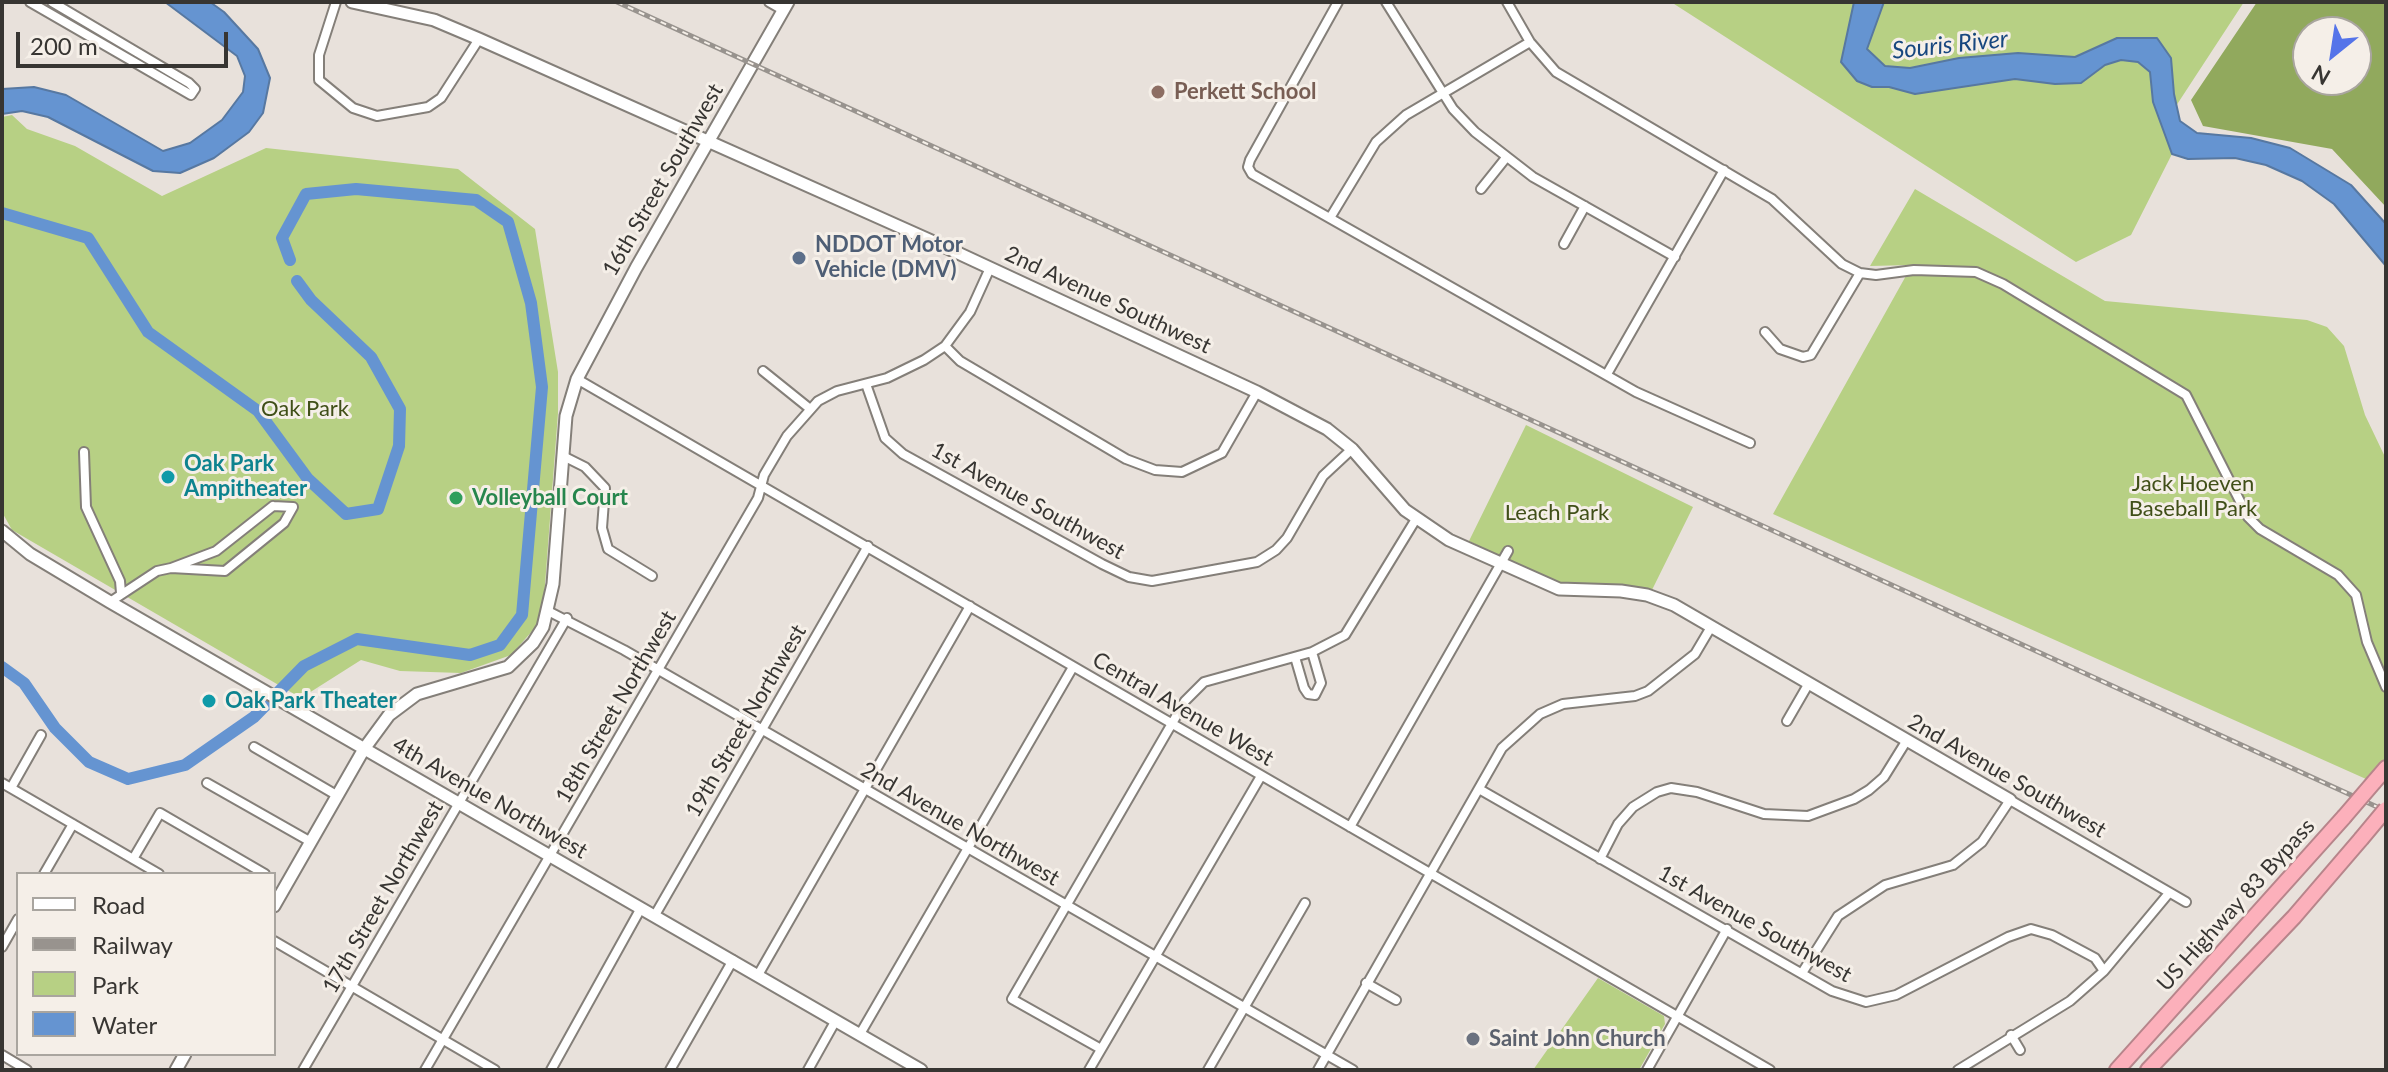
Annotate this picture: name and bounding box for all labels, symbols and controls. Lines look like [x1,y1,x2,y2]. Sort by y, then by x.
scale bar [20,16,232,66]
north arrow [2292,16,2372,96]
water label: Souris River [1891,25,2009,65]
text: 200 m [30,31,98,60]
text: N [2307,60,2335,91]
street label: 16th Street Southwest [597,79,729,281]
place label: Perkett School [1174,79,1316,105]
marker: Perkett School [1149,83,1167,101]
place label: NDDOT Motor Vehicle (DMV) [815,232,963,284]
street label: 2nd Avenue Southwest [1001,241,1215,359]
marker: NDDOT Motor Vehicle (DMV) [790,249,808,267]
park label: Oak Park [261,396,349,422]
street label: 1st Avenue Southwest [927,437,1129,565]
place label: Oak Park Ampitheater [184,451,307,502]
marker: Oak Park Ampitheater [159,468,177,486]
park label: Jack Hoeven Baseball Park [2129,471,2257,522]
place label: Volleyball Court [472,485,628,511]
marker: Volleyball Court [447,489,465,507]
park label: Leach Park [1505,500,1609,526]
street label: 18th Street Northwest [550,606,682,808]
street label: 19th Street Northwest [680,620,812,822]
street label: Central Avenue West [1088,646,1278,772]
place label: Oak Park Theater [225,688,397,714]
marker: Oak Park Theater [200,692,218,710]
street label: 2nd Avenue Southwest [1903,708,2111,844]
street label: 4th Avenue Northwest [388,732,592,864]
street label: 2nd Avenue Northwest [856,756,1064,892]
street label: 17th Street Northwest [317,796,449,998]
street label: US Highway 83 Bypass [2152,813,2320,997]
street label: 1st Avenue Southwest [1654,860,1856,988]
legend [16,872,276,1056]
text: Road [92,890,145,919]
text: Railway [92,930,173,959]
text: Park [92,970,139,999]
text: Water [92,1010,157,1039]
place label: Saint John Church [1489,1026,1666,1052]
marker: Saint John Church [1464,1030,1482,1048]

